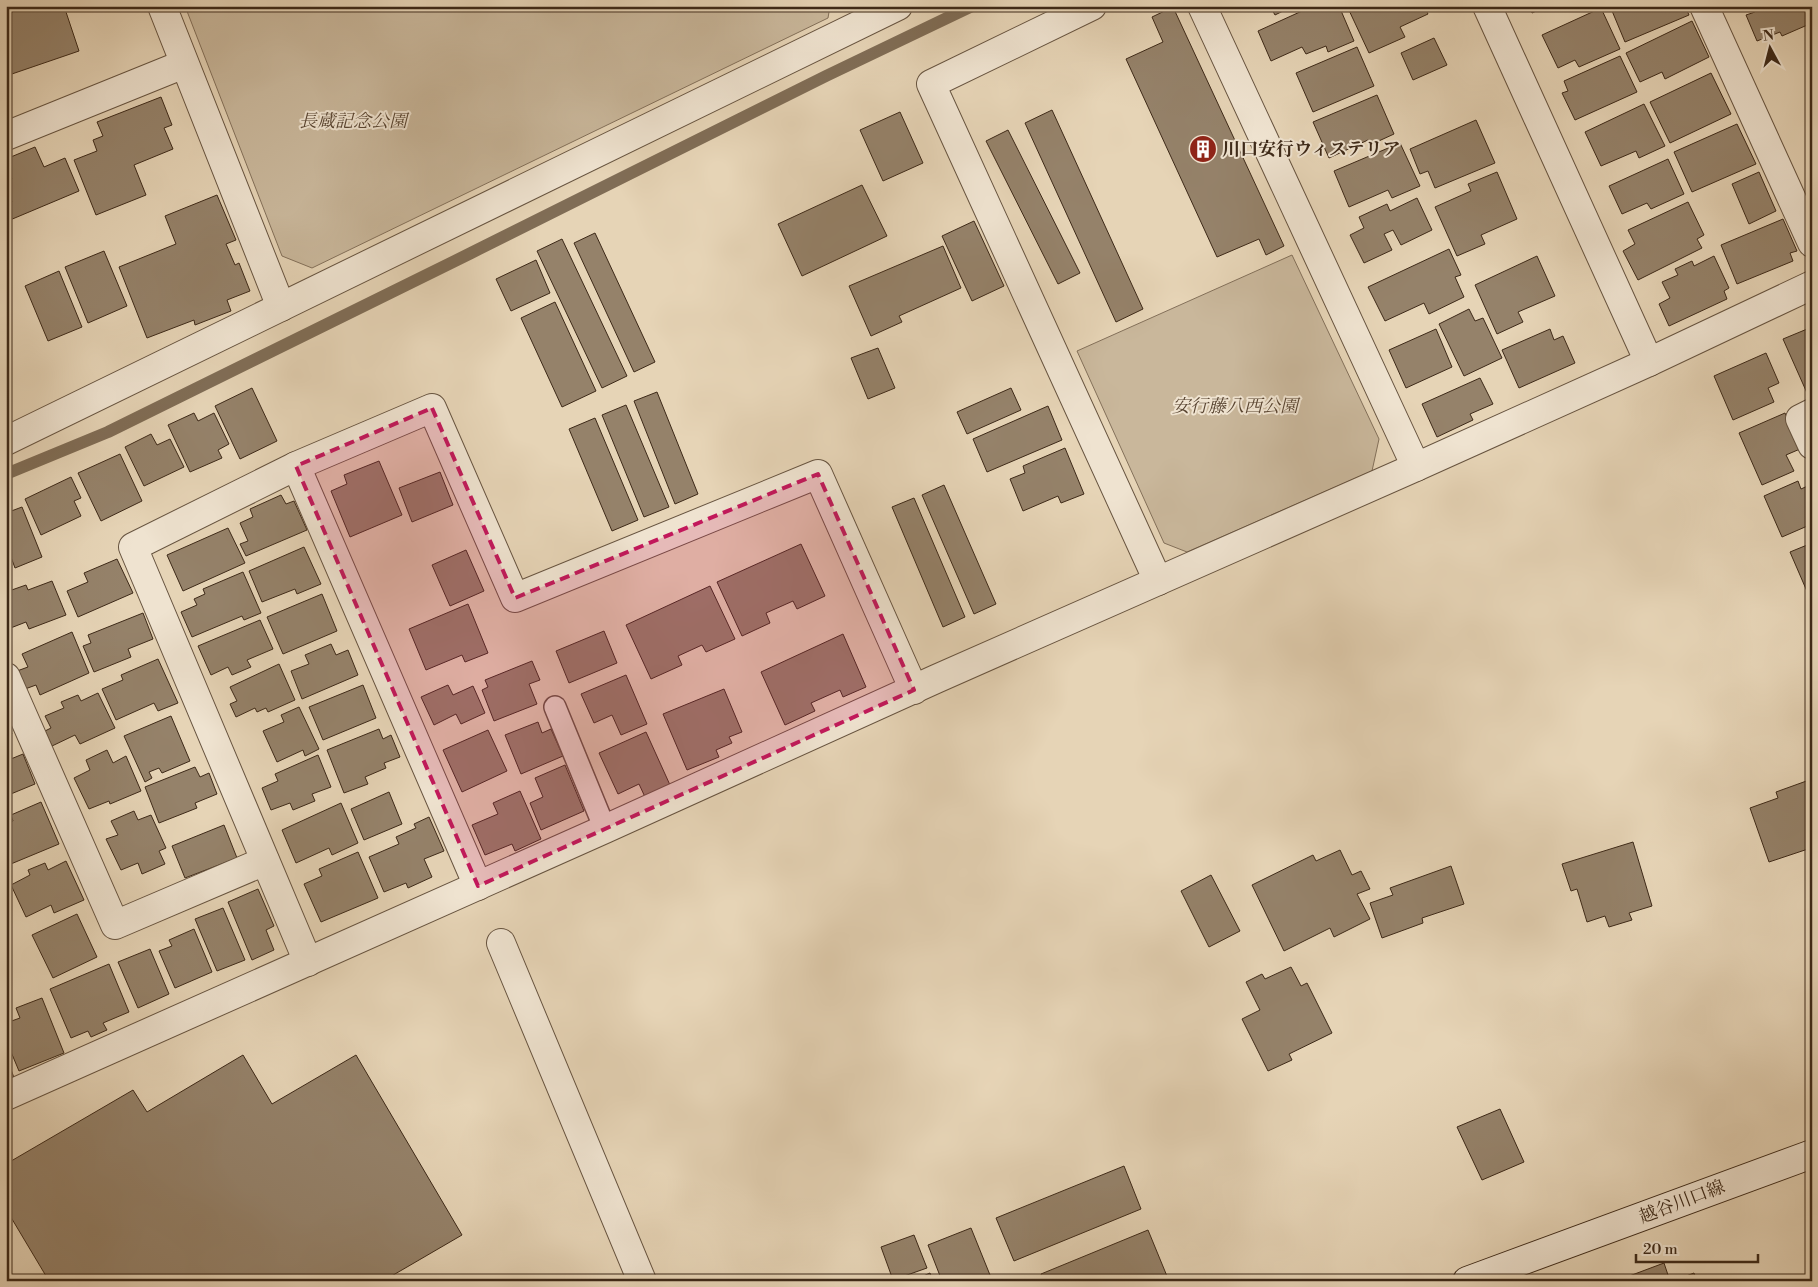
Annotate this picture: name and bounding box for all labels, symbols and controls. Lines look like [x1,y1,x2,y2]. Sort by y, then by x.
north arrow [1746,22,1796,72]
text: N [1762,26,1775,46]
park label: 長蔵記念公園 [299,110,410,133]
building icon: 川口安行ウィステリア [1188,134,1218,164]
place label: 川口安行ウィステリア [1222,138,1401,161]
park label: 安行藤八西公園 [1172,395,1301,418]
street label: 越谷川口線 [1636,1175,1728,1229]
scale bar [1636,1232,1758,1264]
text: 20 m [1643,1240,1678,1259]

